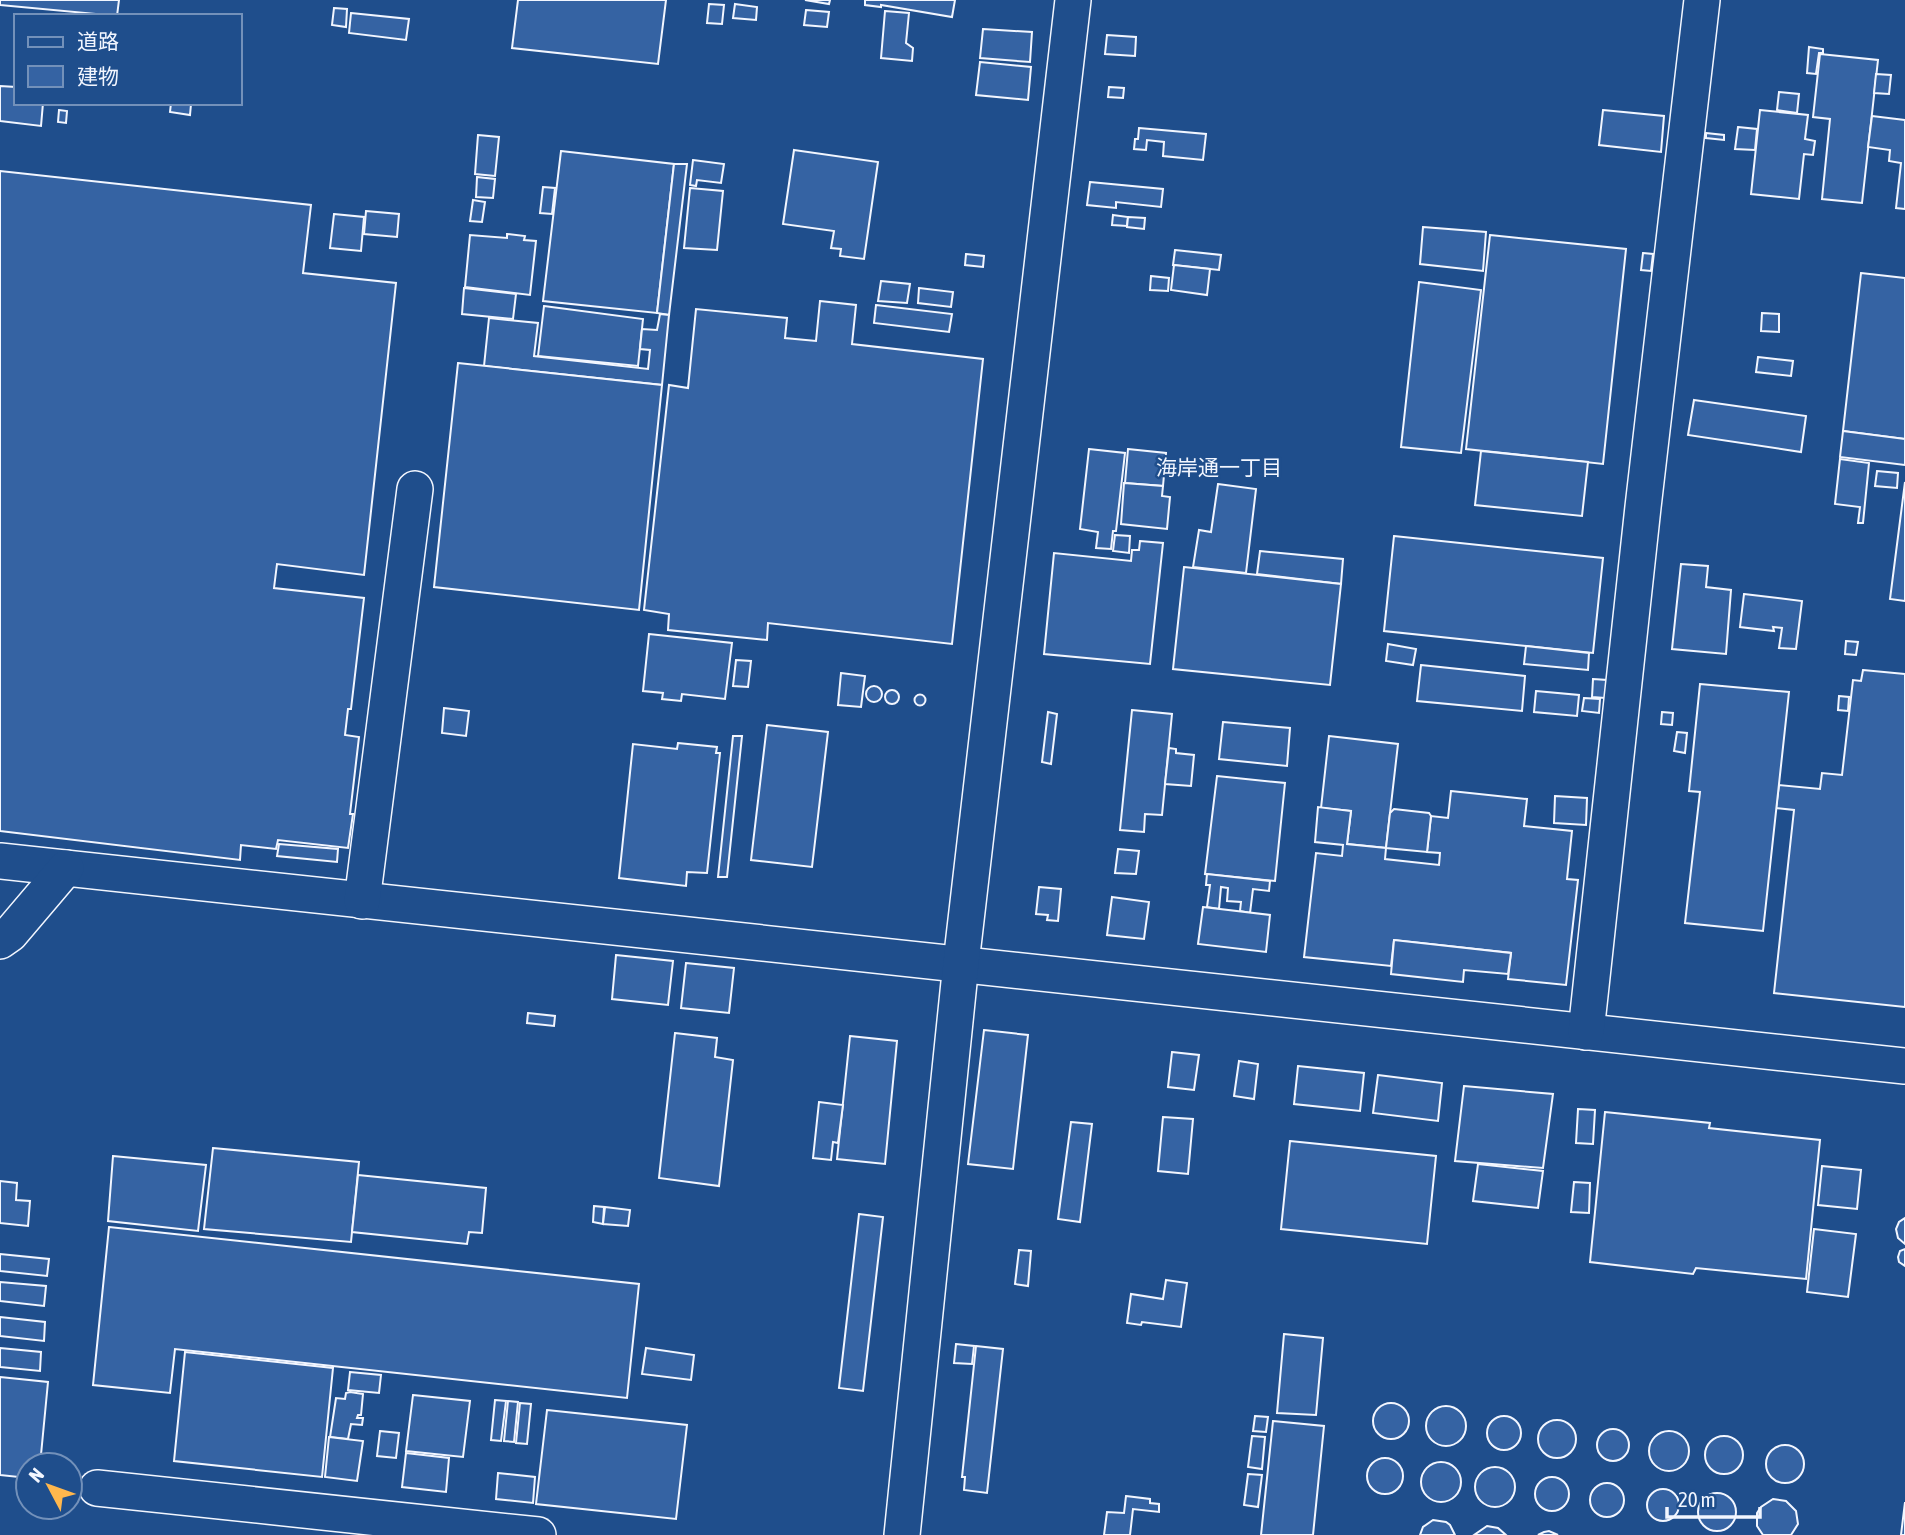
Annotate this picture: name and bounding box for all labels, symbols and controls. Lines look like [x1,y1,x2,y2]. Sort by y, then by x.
legend [14,14,242,105]
text: 道路 [77,29,119,53]
text: 建物 [77,64,119,88]
district label: 海岸通一丁目 [1156,455,1282,479]
north arrow [14,1451,84,1521]
text: N [24,1463,48,1486]
scale bar [1667,1476,1760,1520]
text: 20 m [1678,1487,1716,1511]

